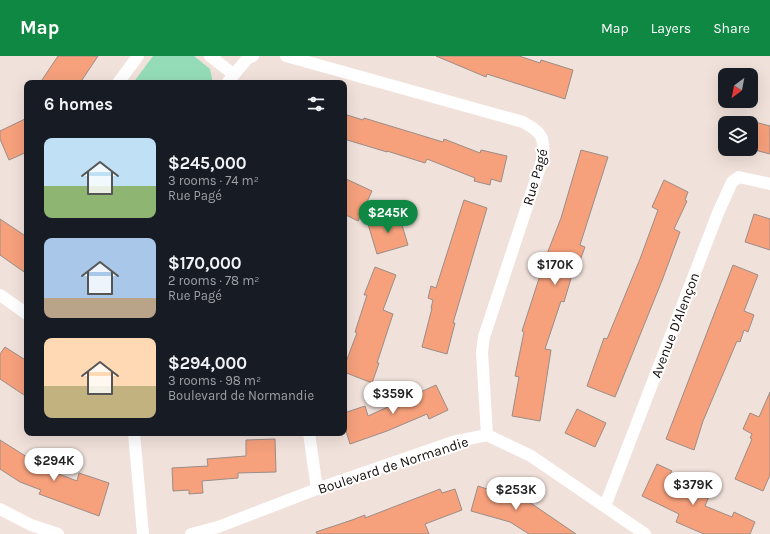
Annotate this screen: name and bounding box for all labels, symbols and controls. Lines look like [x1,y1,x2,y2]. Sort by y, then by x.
text: Map [20,17,59,39]
text: Map [601,20,629,37]
text: Layers [651,20,691,37]
text: Share [713,20,750,37]
north arrow [718,68,758,108]
map controls [718,68,758,156]
icon: filters [305,93,327,115]
text: 6 homes [44,94,113,114]
button: layers [718,116,758,156]
street label: Rue Pagé [519,147,552,207]
text: $245,000 [168,153,247,173]
icon: home [76,154,124,202]
text: 3 rooms · 74 m² [168,173,259,188]
text: Rue Pagé [168,188,222,203]
pin: $245K [360,200,416,234]
text: $245K [368,205,408,220]
pin: $170K [527,252,583,286]
text: $170,000 [168,253,242,273]
icon: home [76,254,124,302]
text: $170K [537,257,573,272]
street label: Avenue D'Alençon [648,270,703,380]
text: 2 rooms · 78 m² [168,273,260,288]
text: Rue Pagé [168,288,222,303]
text: $294,000 [168,353,247,373]
icon: home [76,354,124,402]
text: 3 rooms · 98 m² [168,373,261,388]
pin: $359K [365,381,421,415]
text: $359K [372,386,414,401]
text: Boulevard de Normandie [168,388,314,403]
street label: Boulevard de Normandie [316,433,471,498]
pin: $294K [26,448,82,482]
text: $294K [34,453,75,468]
pin: $379K [665,472,721,506]
pin: $253K [488,477,544,511]
text: $379K [673,477,713,492]
text: $253K [496,482,536,497]

